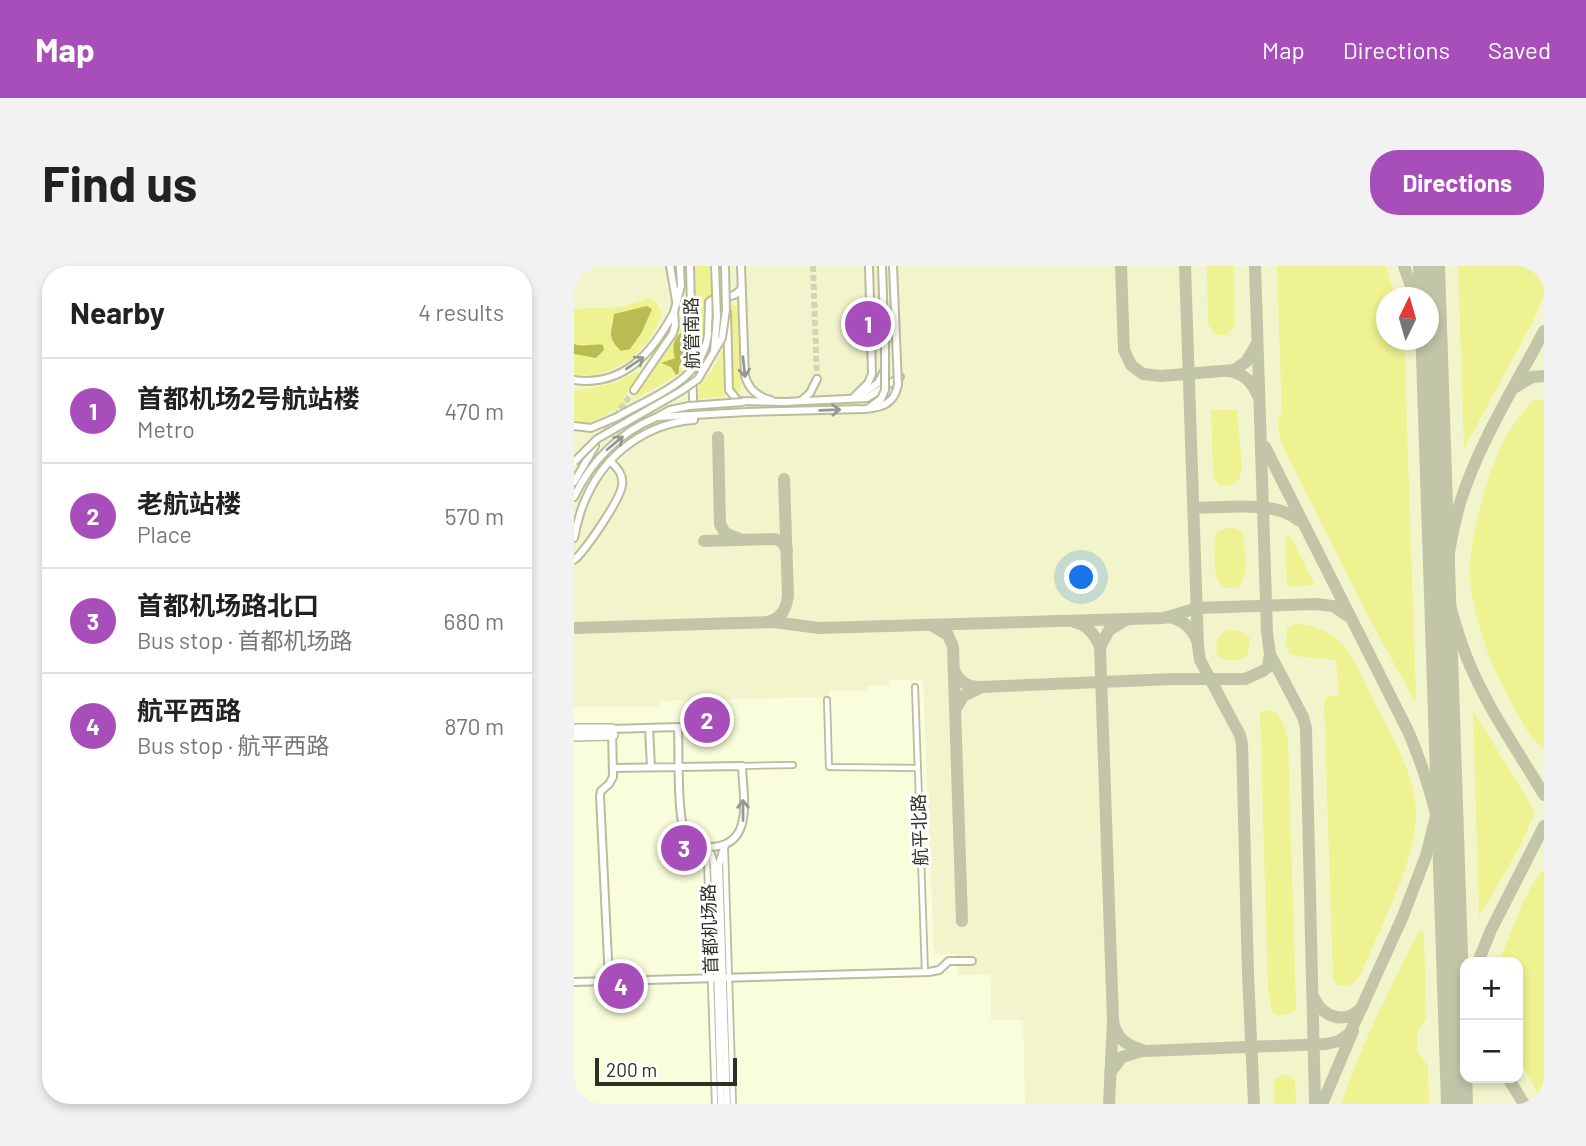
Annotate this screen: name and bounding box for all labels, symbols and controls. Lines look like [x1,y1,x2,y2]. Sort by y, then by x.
text: Map [35,29,95,69]
text: Map [1262,35,1305,64]
text: Directions [1343,35,1450,64]
text: Saved [1488,35,1551,64]
button: Directions [1370,150,1544,215]
text: Find us [42,153,197,212]
north arrow [1376,287,1439,350]
text: Nearby [70,294,165,330]
street label: 航管南路 [679,297,703,369]
text: 4 results [418,298,504,326]
pin: 1 [845,298,891,350]
one-way arrow [625,356,644,370]
one-way arrow [738,356,751,378]
text: 首都机场2号航站楼 [137,382,360,413]
text: 1 [89,397,97,425]
text: 470 m [445,397,504,425]
one-way arrow [819,403,842,416]
text: Metro [137,415,195,443]
one-way arrow [606,435,624,451]
text: 老航站楼 [137,487,241,518]
text: 2 [87,502,99,530]
text: 570 m [445,502,504,530]
text: Place [137,520,192,548]
your location [1064,560,1098,594]
text: 首都机场路北口 [137,589,319,620]
text: 3 [87,607,99,635]
text: 680 m [444,607,504,635]
text: Bus stop · 首都机场路 [137,626,352,654]
text: 航平西路 [137,694,241,725]
pin: 2 [684,694,730,746]
text: 4 [86,712,100,740]
text: 870 m [445,712,504,740]
text: Bus stop · 航平西路 [137,731,329,759]
street label: 航平北路 [907,794,931,866]
one-way arrow [736,798,750,821]
pin: 3 [661,822,707,874]
street label: 首都机场路 [696,884,722,974]
map controls [1460,957,1523,1083]
button: + [1460,957,1523,1020]
pin: 4 [598,960,644,1012]
button: − [1460,1020,1523,1083]
scale bar [595,1055,737,1087]
text: 200 m [606,1058,657,1081]

